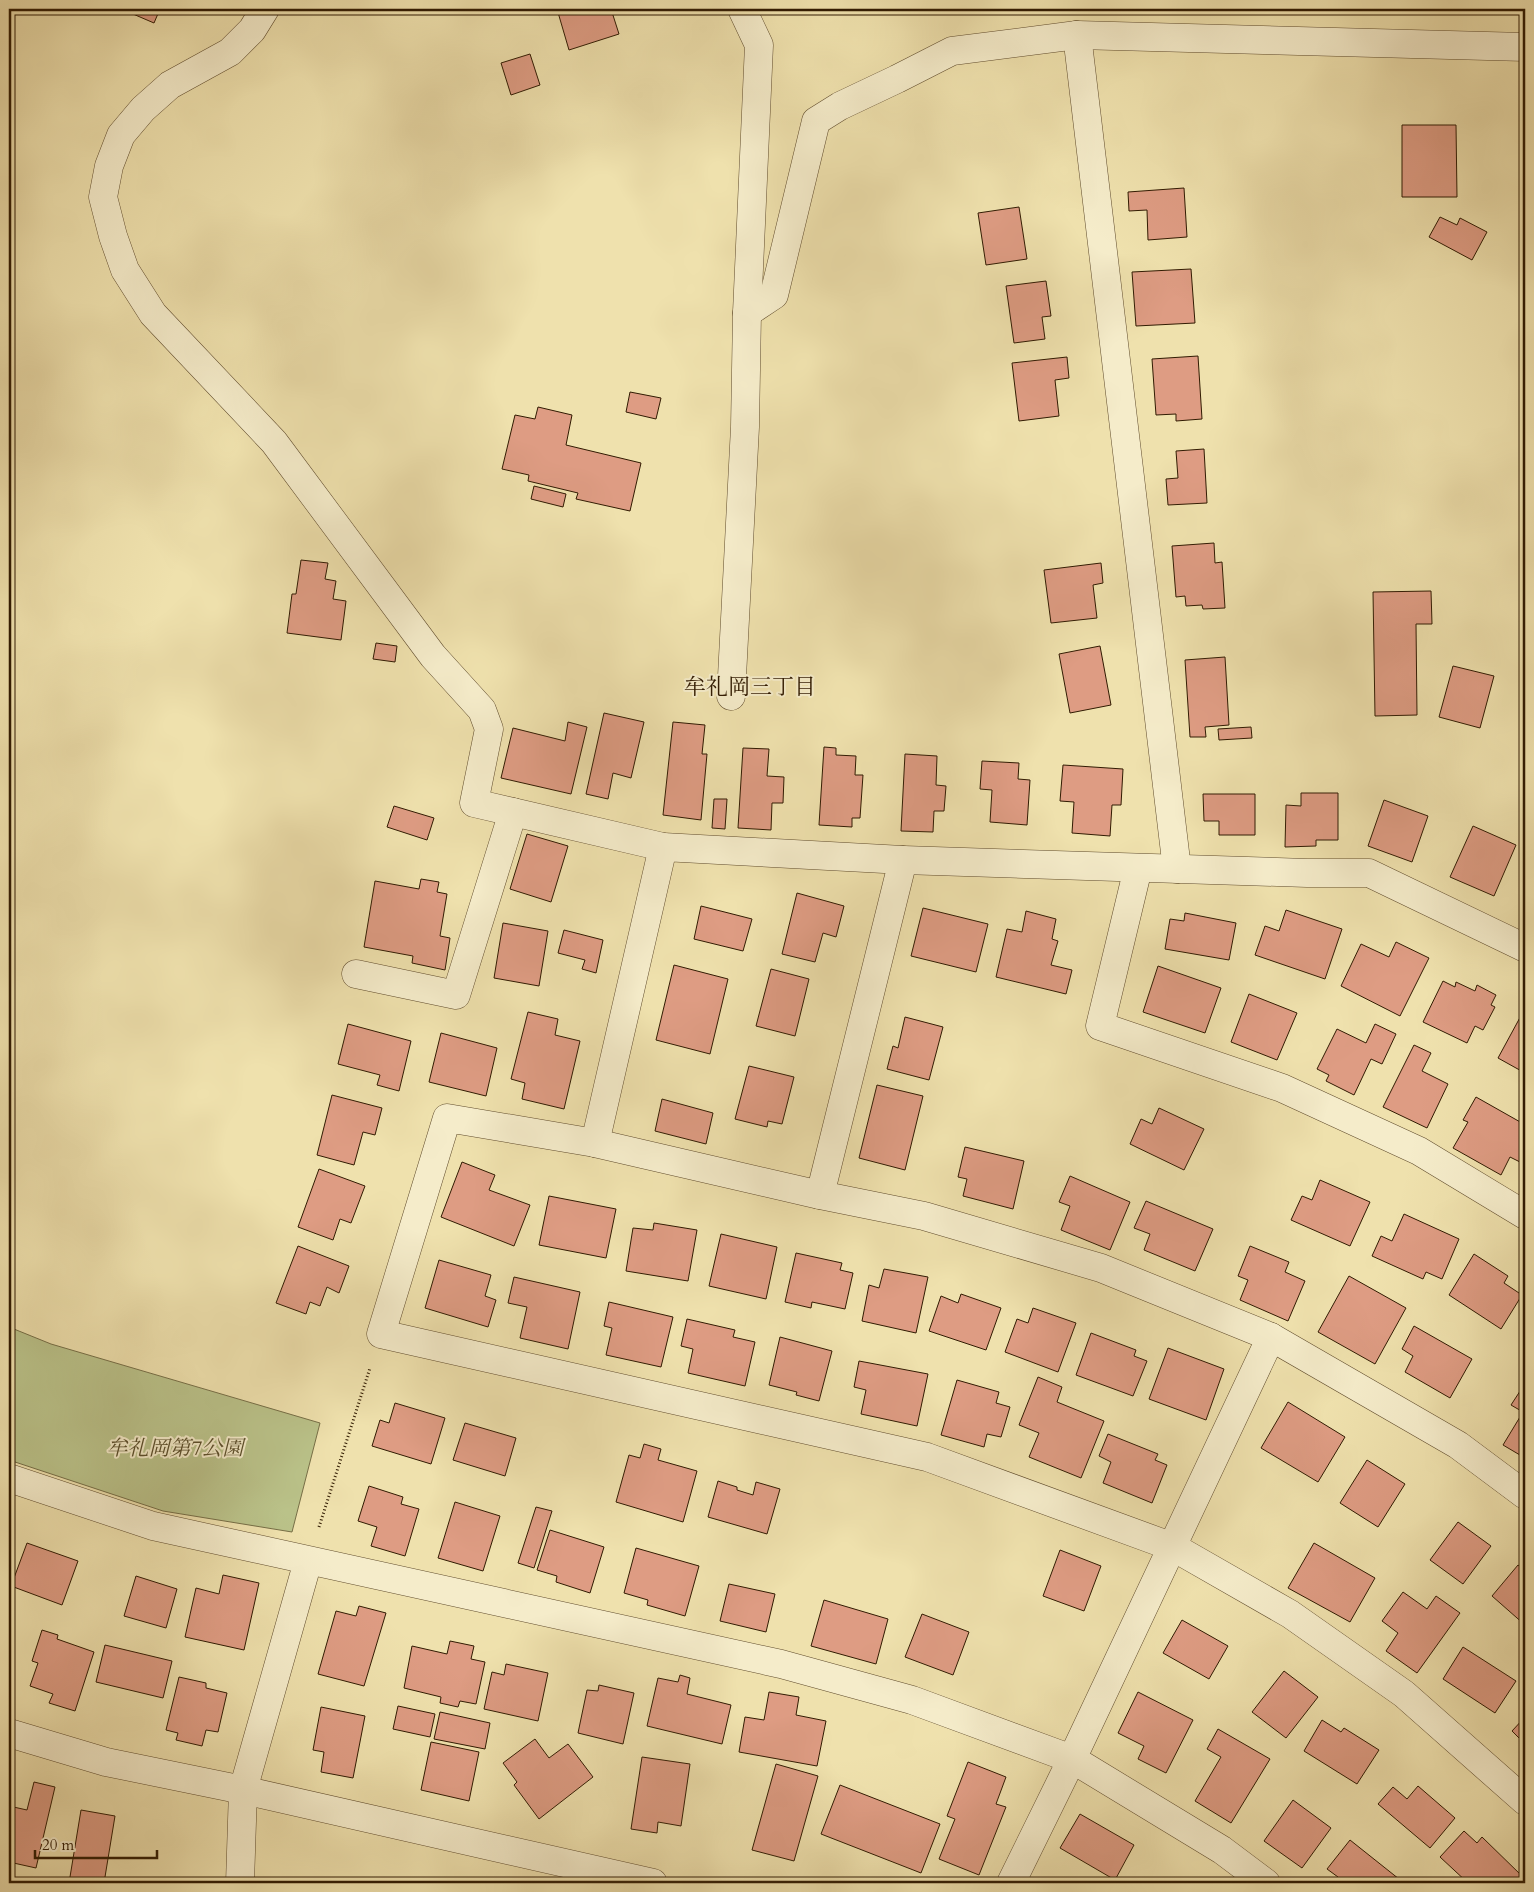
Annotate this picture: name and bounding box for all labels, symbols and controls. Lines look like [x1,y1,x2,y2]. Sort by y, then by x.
district label: 牟礼岡三丁目 [684,672,816,702]
park label: 牟礼岡第7公園 [107,1434,246,1463]
scale bar [35,1827,158,1859]
text: 20 m [42,1835,74,1855]

